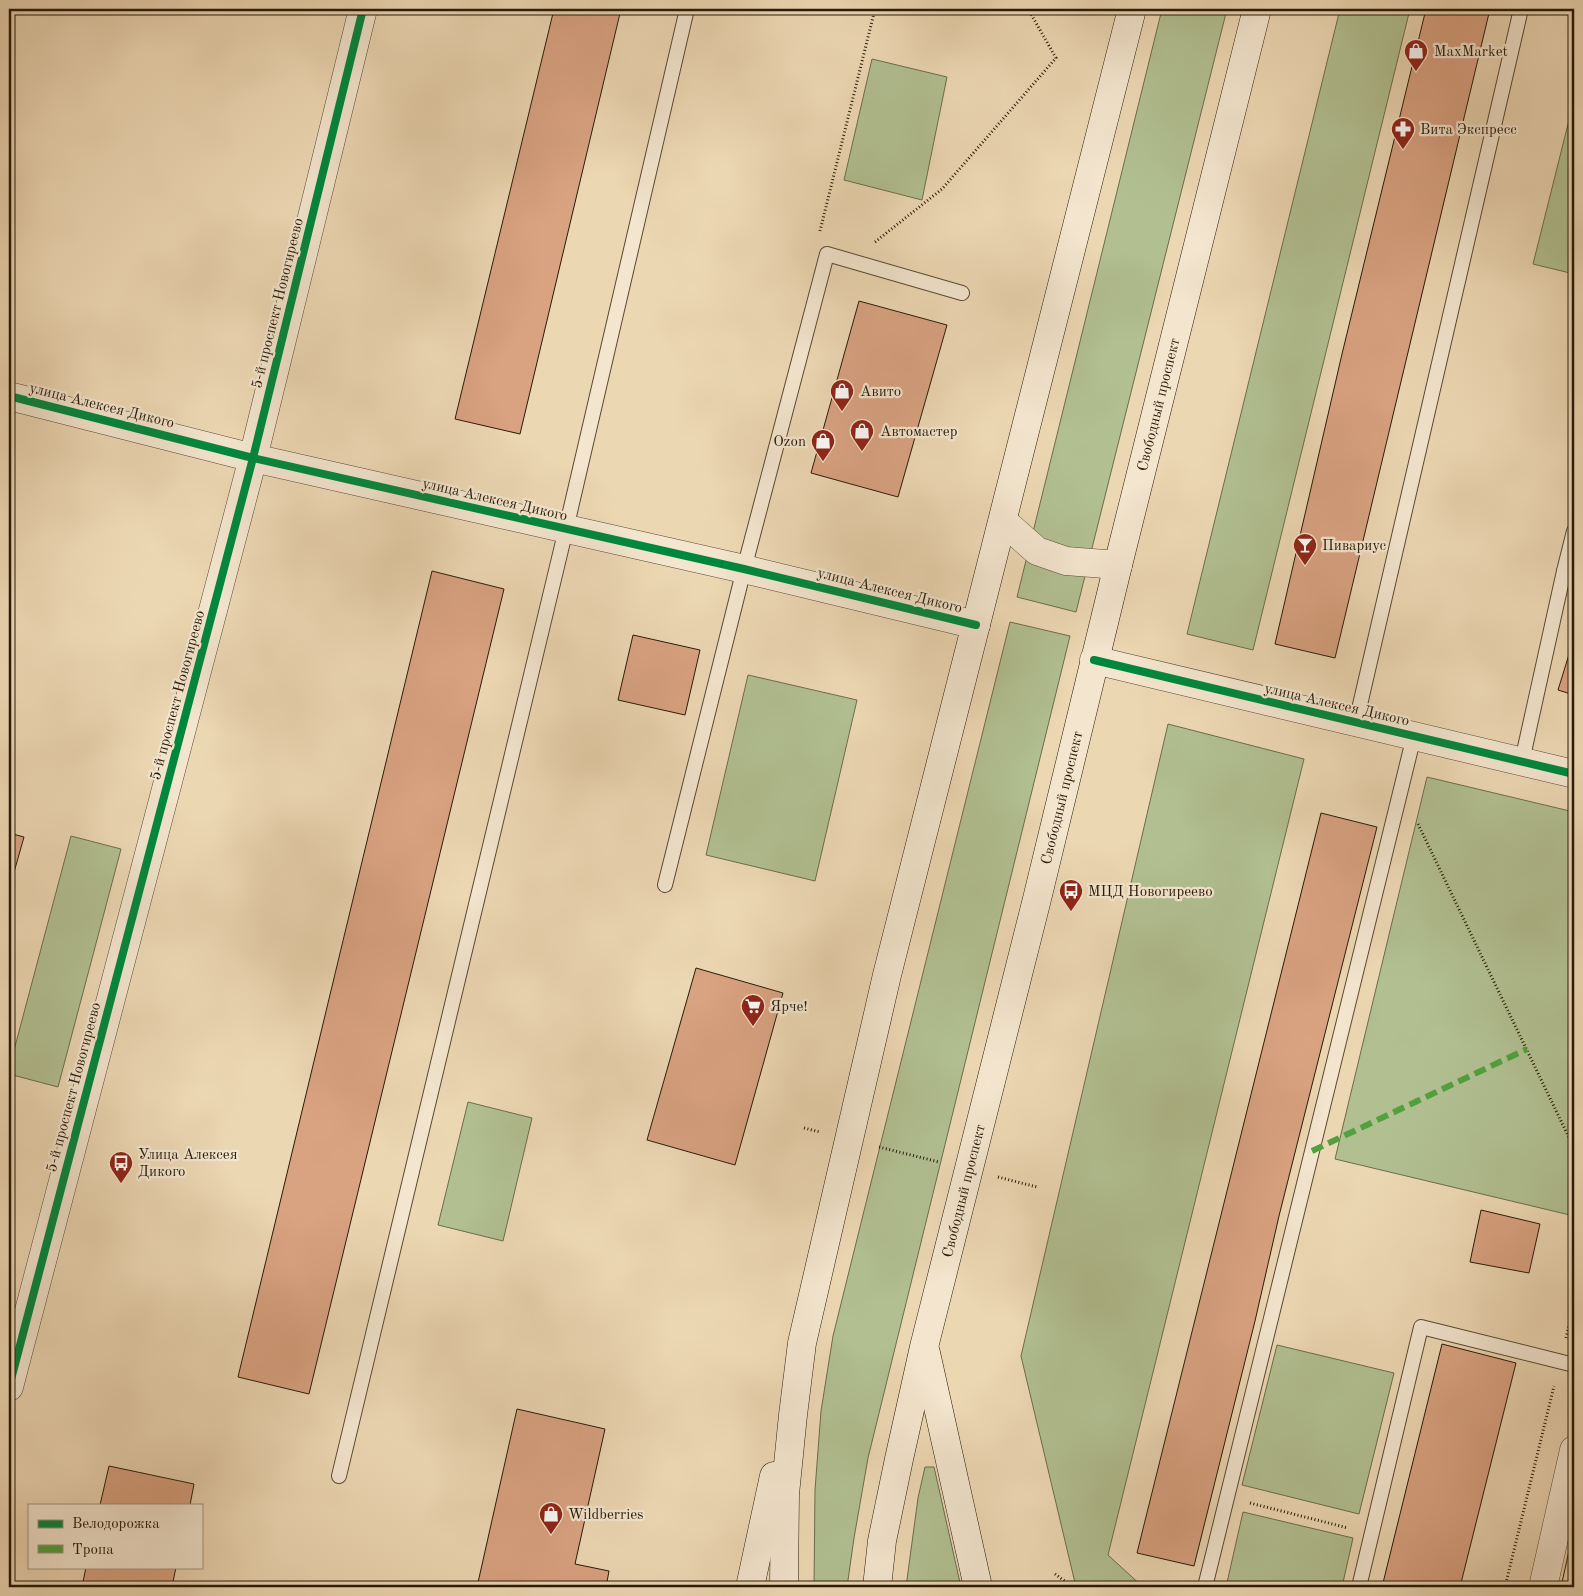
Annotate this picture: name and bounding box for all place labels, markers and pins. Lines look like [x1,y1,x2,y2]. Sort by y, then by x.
shop icon: MaxMarket [1403,38,1429,72]
place label: MaxMarket [1434,45,1508,60]
pharmacy icon: Вита Экспресс [1390,116,1416,150]
place label: Вита Экспресс [1420,123,1517,138]
shop icon: Авито [829,378,855,412]
place label: Авито [860,385,901,400]
shop icon: Автомастер [849,418,875,452]
place label: Автомастер [880,425,958,440]
shop icon: Ozon [810,428,836,462]
place label: Ozon [773,435,806,450]
bar icon: Пивариус [1292,532,1318,566]
place label: Пивариус [1322,539,1387,554]
bus stop icon: МЦД Новогиреево [1058,878,1084,912]
place label: МЦД Новогиреево [1088,885,1213,900]
supermarket icon: Ярче! [740,993,766,1027]
place label: Ярче! [770,1000,808,1015]
place label: Улица Алексея Дикого [138,1148,238,1180]
bus stop icon: Улица Алексея Дикого [108,1150,134,1184]
shop icon: Wildberries [538,1501,564,1535]
place label: Wildberries [568,1508,644,1523]

